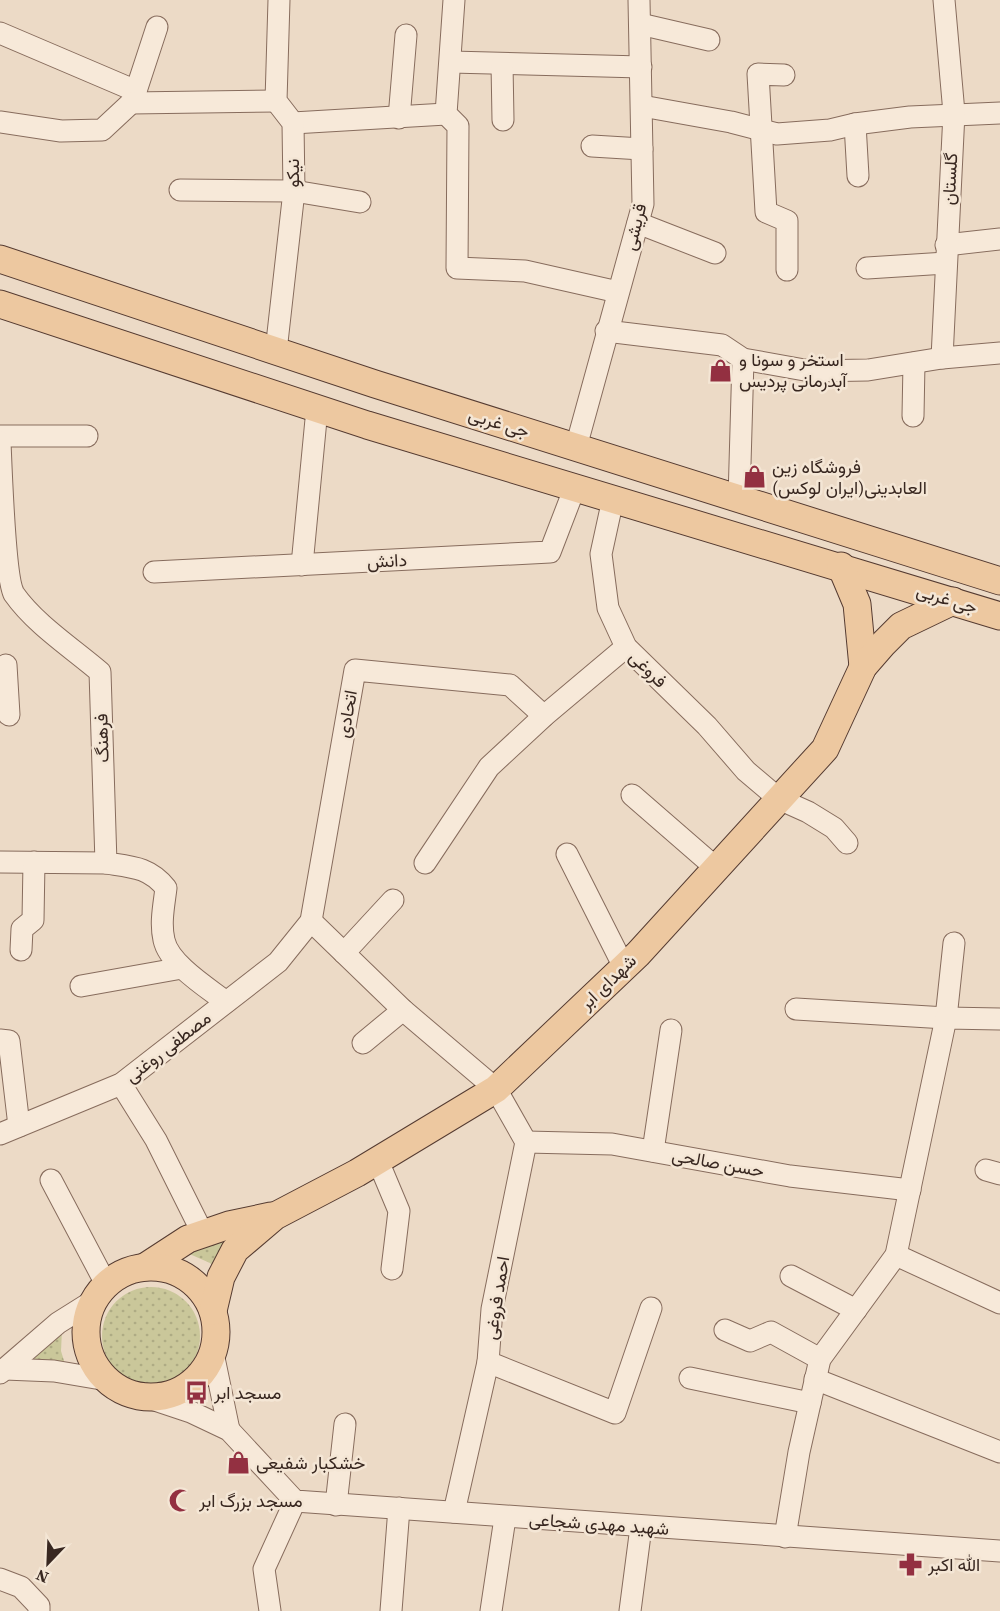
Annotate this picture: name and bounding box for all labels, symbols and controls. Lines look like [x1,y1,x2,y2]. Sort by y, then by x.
street label: گلستان [936,152,963,206]
street label: نیکو [280,159,305,187]
street label: قریشی [617,201,652,253]
place label: استخر و سونا و آبدرمانی پردیس [739,347,848,393]
shop icon: استخر و سونا و آبدرمانی پردیس [708,357,734,383]
street label: جی غربی [466,401,533,444]
place label: فروشگاه زین العابدینی(ایران لوکس) [772,454,927,500]
shop icon: فروشگاه زین العابدینی(ایران لوکس) [741,464,767,490]
street label: دانش [366,547,408,574]
street label: جی غربی [914,577,981,620]
street label: فروغی [624,644,673,693]
street label: اتحادی [330,688,363,740]
street label: فرهنگ [88,713,115,763]
street label: شهدای ابر [573,948,642,1016]
street label: مصطفی روغنی [119,1005,216,1088]
street label: حسن صالحی [670,1142,766,1183]
street label: احمد فروغی [478,1254,515,1342]
bus stop icon: مسجد ابر [183,1380,209,1406]
place label: مسجد ابر [213,1380,281,1405]
shop icon: خشکبار شفیعی [225,1450,251,1476]
place label: خشکبار شفیعی [256,1450,365,1475]
mosque icon: مسجد بزرگ ابر [168,1488,194,1514]
place label: مسجد بزرگ ابر [198,1488,303,1513]
street label: شهید مهدی شجاعی [528,1506,670,1541]
north arrow [18,1533,78,1593]
pharmacy icon: الله اکبر [897,1552,923,1578]
place label: الله اکبر [927,1552,980,1577]
text: N [32,1564,52,1589]

